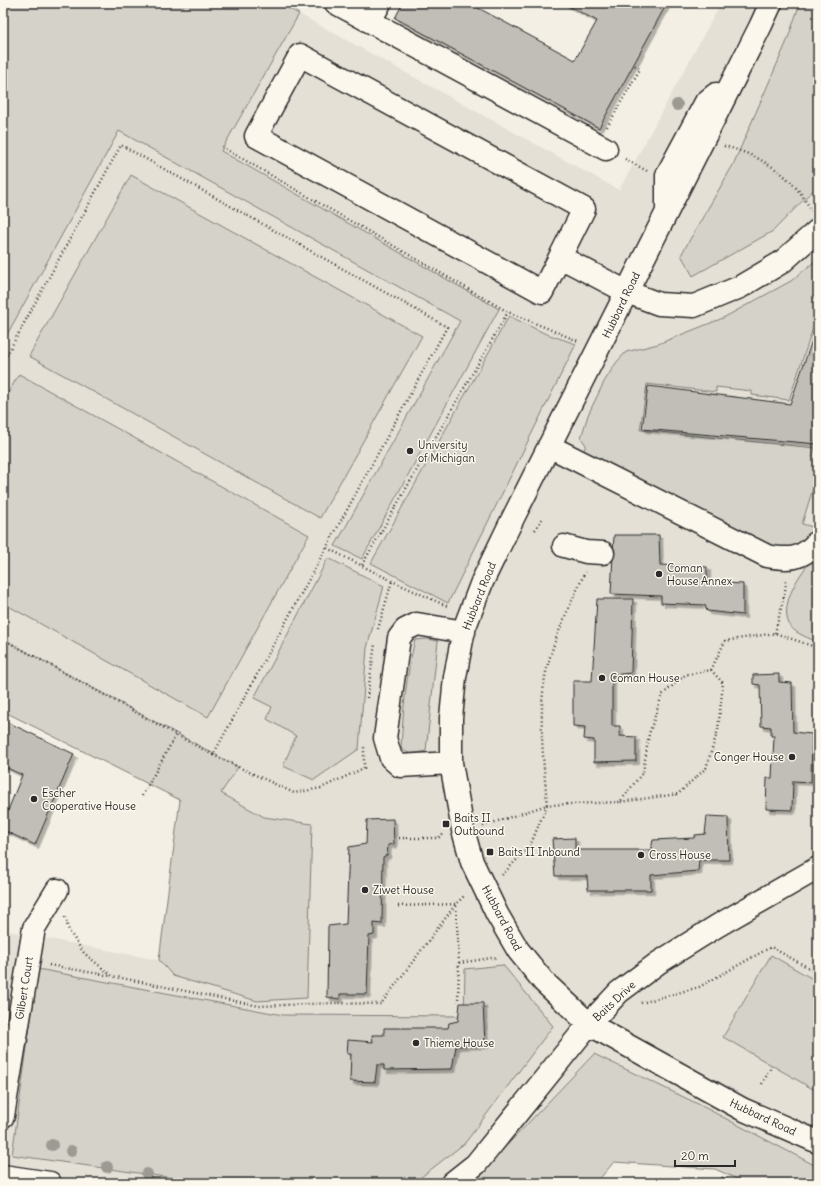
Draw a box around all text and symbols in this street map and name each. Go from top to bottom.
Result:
street label: Hubbard Road [599,269,643,340]
place label: University of Michigan [418,438,475,465]
marker: University of Michigan [405,446,415,456]
street label: Hubbard Road [459,560,499,632]
place label: Coman House Annex [667,561,733,588]
marker: Coman House Annex [654,569,664,579]
place label: Coman House [610,671,680,685]
marker: Coman House [597,673,607,683]
place label: Conger House [714,750,784,764]
marker: Conger House [787,752,797,762]
place label: Escher Cooperative House [42,786,136,813]
marker: Escher Cooperative House [29,794,39,804]
place label: Baits II Outbound [454,811,505,838]
marker: Baits II Outbound [441,819,451,829]
place label: Baits II Inbound [498,845,581,859]
marker: Baits II Inbound [485,847,495,857]
place label: Cross House [649,848,711,862]
marker: Cross House [636,850,646,860]
place label: Ziwet House [373,883,434,897]
street label: Hubbard Road [479,883,525,954]
marker: Ziwet House [360,885,370,895]
street label: Gilbert Court [12,955,36,1021]
street label: Baits Drive [590,978,638,1024]
place label: Thieme House [424,1036,494,1050]
marker: Thieme House [411,1038,421,1048]
street label: Hubbard Road [727,1095,799,1139]
scale bar [675,1142,735,1168]
text: 20 m [681,1148,709,1163]

